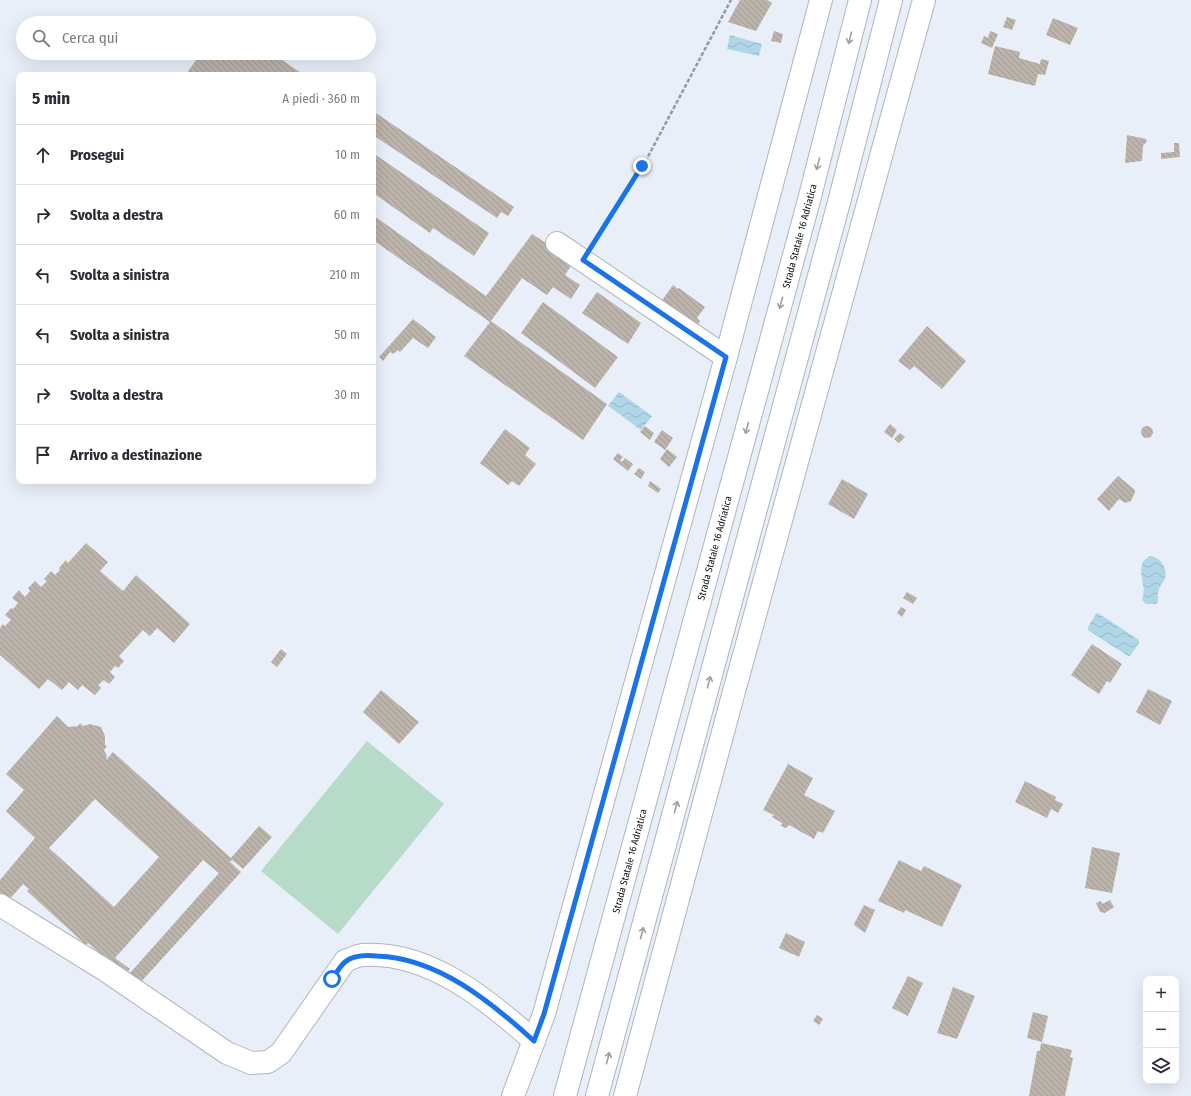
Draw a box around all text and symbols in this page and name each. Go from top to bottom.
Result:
search box [16,16,376,60]
icon: search [30,27,52,49]
text: Cerca qui [62,29,118,47]
one-way arrow [846,31,854,44]
text: 5 min [32,88,70,109]
text: A piedi · 360 m [282,91,360,106]
icon: ahead [32,144,54,166]
text: Prosegui [70,146,124,164]
text: 10 m [335,147,360,162]
route end [633,157,651,175]
one-way arrow [814,157,821,170]
street label: Strada Statale 16 Adriatica [780,183,820,290]
icon: right [32,204,54,226]
text: Svolta a destra [70,206,163,224]
text: 60 m [334,207,360,222]
icon: left [32,264,54,286]
text: Svolta a sinistra [70,266,170,284]
text: 210 m [330,267,360,282]
one-way arrow [777,296,784,309]
icon: left [32,324,54,346]
text: Svolta a sinistra [70,326,170,344]
text: 50 m [334,327,360,342]
icon: right [32,384,54,406]
text: Svolta a destra [70,386,163,404]
text: 30 m [334,387,360,402]
one-way arrow [742,421,750,434]
icon: arrive [32,444,54,466]
text: Arrivo a destinazione [70,446,202,464]
street label: Strada Statale 16 Adriatica [695,495,735,602]
one-way arrow [706,676,714,689]
one-way arrow [672,801,680,814]
street label: Strada Statale 16 Adriatica [610,808,650,915]
one-way arrow [638,927,646,940]
route start [323,970,341,988]
map controls [1143,976,1179,1084]
button: + [1143,976,1179,1012]
button: − [1143,1012,1179,1048]
button: layers [1143,1048,1179,1084]
one-way arrow [604,1052,612,1065]

